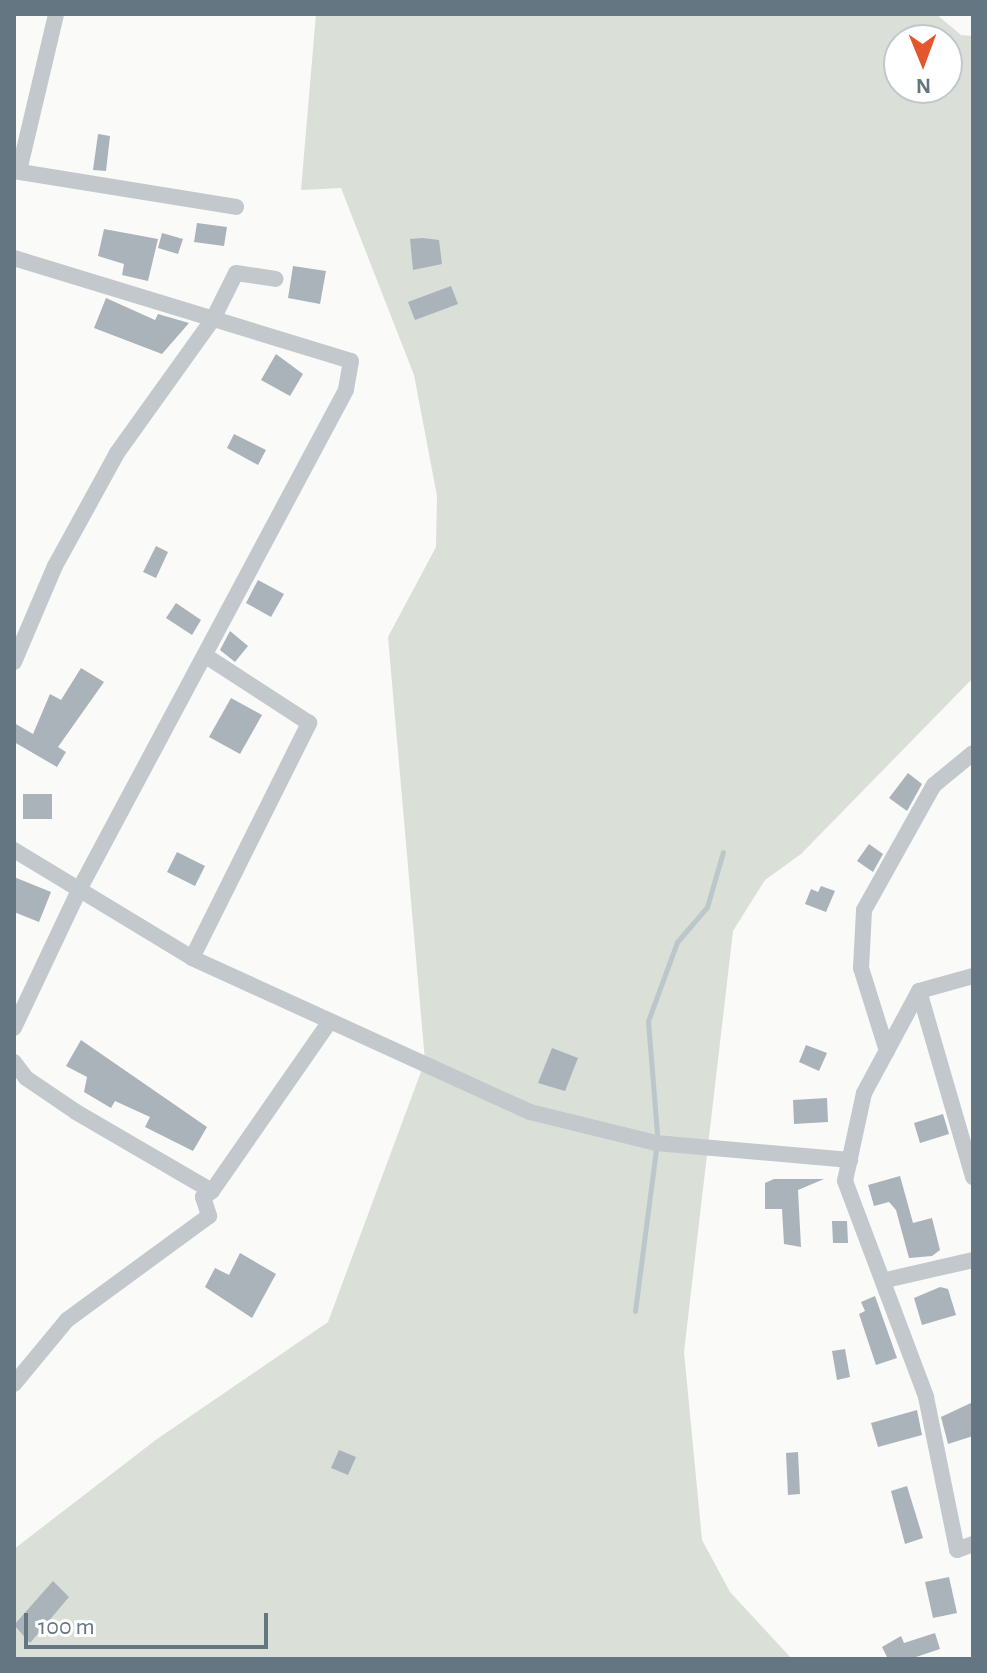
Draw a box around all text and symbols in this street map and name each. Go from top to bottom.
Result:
north arrow [883,24,963,104]
text: N [916,75,931,97]
scale bar [28,1597,272,1647]
text: 100 m [38,1615,95,1639]

